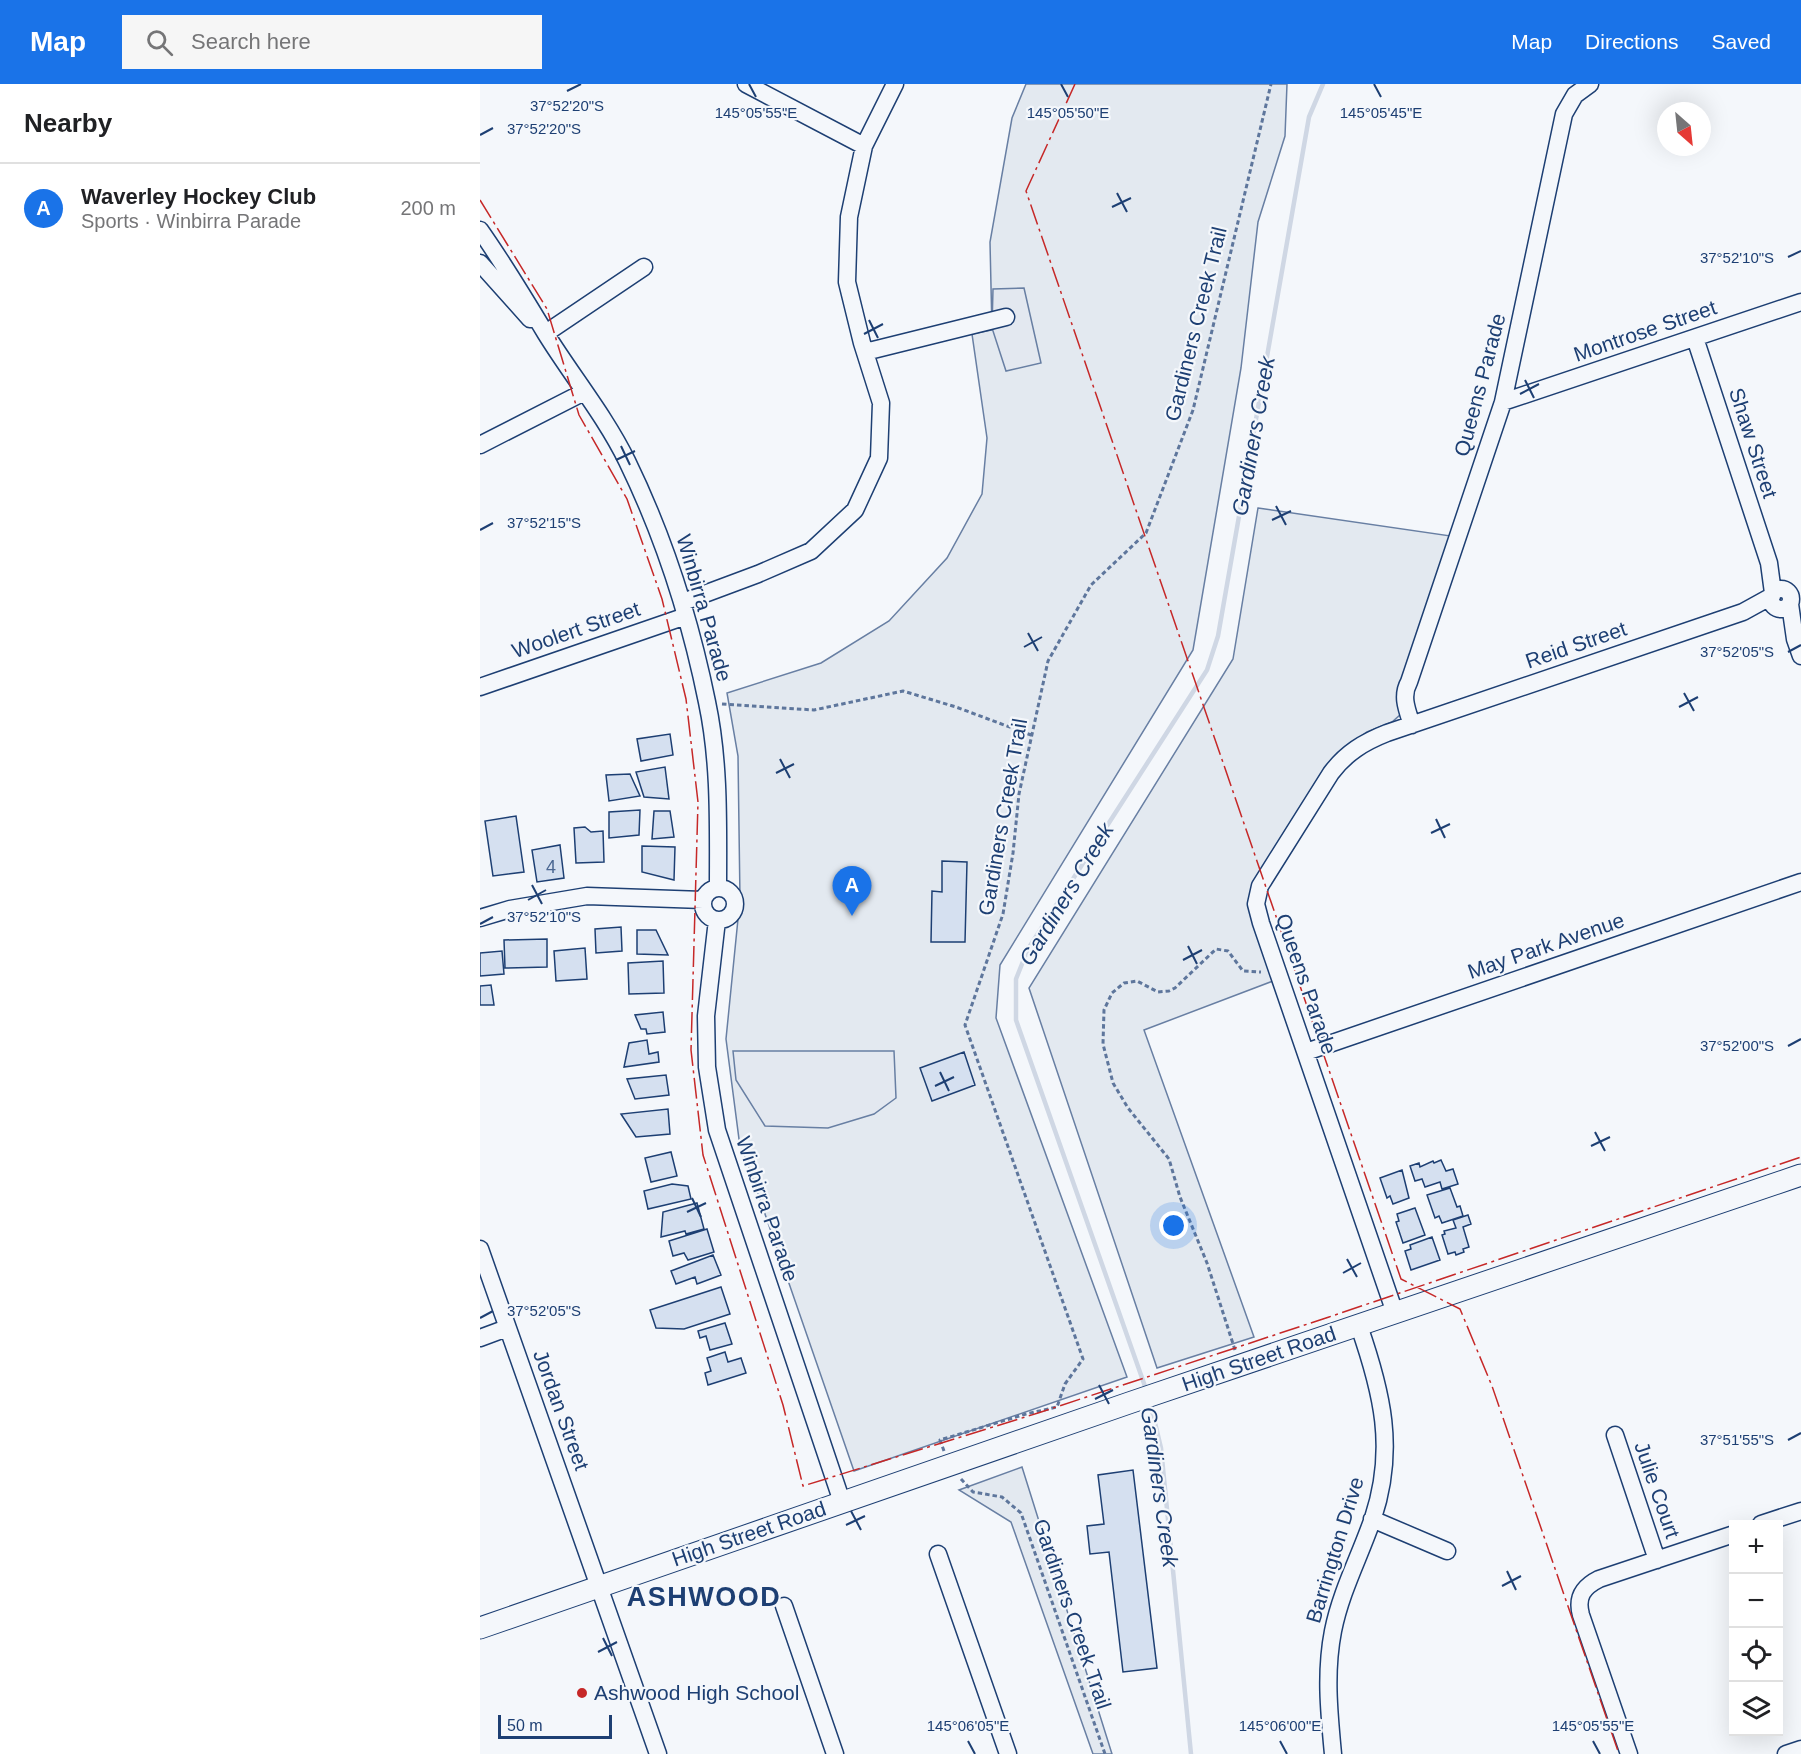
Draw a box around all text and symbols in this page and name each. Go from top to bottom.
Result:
search box [122,15,542,69]
text: Map [30,26,86,57]
icon: search [143,26,176,59]
text: Search here [191,29,311,54]
text: Map [1511,30,1552,53]
text: Directions [1585,30,1678,53]
text: Saved [1711,30,1771,53]
text: 37°52'20"S [530,97,604,114]
north arrow [1657,102,1711,156]
text: 145°05'55"E [715,104,797,121]
text: 145°05'50"E [1027,104,1109,121]
text: 145°05'45"E [1340,104,1422,121]
text: Nearby [24,108,112,138]
text: 37°52'20"S [507,120,581,137]
text: Waverley Hockey Club [81,184,316,209]
text: A [36,197,51,219]
text: 200 m [400,197,456,219]
text: Sports · Winbirra Parade [81,210,301,232]
street label: Gardiners Creek Trail [1160,224,1231,423]
text: 37°52'10"S [1700,249,1774,266]
street label: Montrose Street [1570,295,1719,366]
street label: Queens Parade [1449,311,1510,459]
water label: Gardiners Creek [1227,353,1280,518]
street label: Shaw Street [1725,385,1782,501]
text: 37°52'15"S [507,514,581,531]
street label: Winbirra Parade [673,532,736,684]
street label: Woolert Street [509,597,643,662]
street label: Reid Street [1522,617,1629,673]
text: 37°52'05"S [1700,643,1774,660]
street label: Gardiners Creek Trail [974,717,1031,917]
water label: Gardiners Creek [1014,818,1119,970]
house number: 4 [546,857,556,877]
pin: A [832,866,872,916]
text: 37°52'10"S [507,908,581,925]
street label: May Park Avenue [1464,908,1627,983]
street label: Queens Parade [1272,911,1341,1057]
text: 37°52'00"S [1700,1037,1774,1054]
street label: Winbirra Parade [732,1133,803,1284]
your location [1159,1211,1188,1240]
text: 37°52'05"S [507,1302,581,1319]
street label: High Street Road [1179,1321,1339,1396]
street label: Jordan Street [529,1347,594,1473]
water label: Gardiners Creek [1136,1405,1183,1570]
text: 37°51'55"S [1700,1431,1774,1448]
street label: Julie Court [1630,1439,1685,1541]
street label: Barrington Drive [1301,1474,1368,1626]
street label: High Street Road [669,1496,829,1571]
street label: Gardiners Creek Trail [1029,1516,1116,1712]
map controls [1729,1520,1783,1736]
button: + [1729,1520,1783,1574]
button: − [1729,1574,1783,1628]
district label: ASHWOOD [627,1582,781,1612]
button: locate [1729,1628,1783,1682]
place label: Ashwood High School [594,1681,799,1704]
button: layers [1729,1682,1783,1736]
marker: Ashwood High School [575,1686,589,1700]
scale bar [498,1712,612,1740]
text: 50 m [507,1717,543,1734]
text: 145°06'05"E [927,1717,1009,1734]
text: 145°06'00"E [1239,1717,1321,1734]
text: 145°05'55"E [1552,1717,1634,1734]

